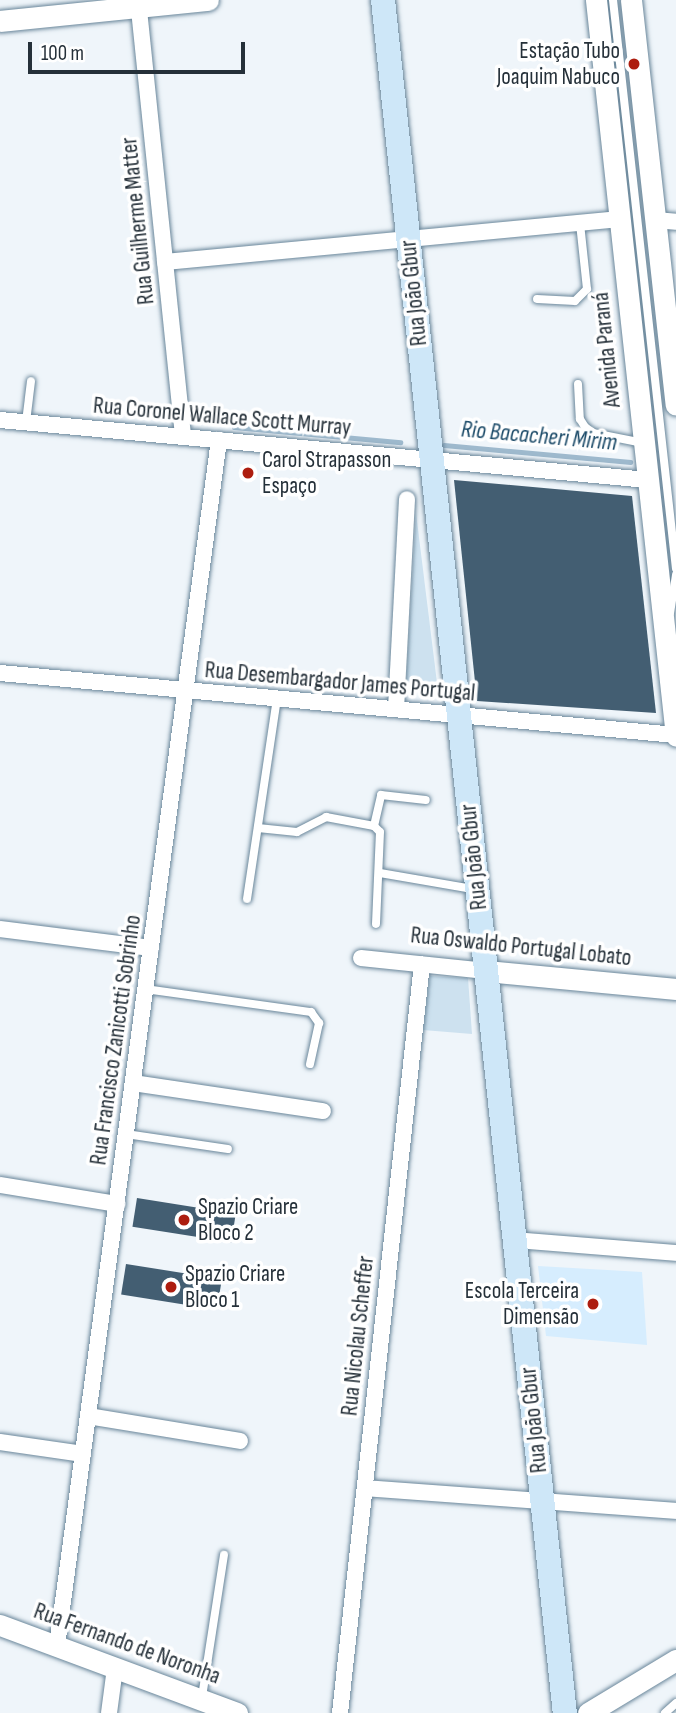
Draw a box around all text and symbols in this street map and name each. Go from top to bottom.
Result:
scale bar [32,28,248,72]
place label: Estação Tubo Joaquim Nabuco [497,37,620,91]
text: 100 m [41,41,84,66]
marker: Estação Tubo Joaquim Nabuco [626,56,642,72]
street label: Rua Guilherme Matter [115,136,161,306]
street label: Rua João Gbur [395,239,433,347]
street label: Avenida Paraná [587,291,627,409]
street label: Rua Coronel Wallace Scott Murray [92,392,352,442]
water label: Rio Bacacheri Mirim [460,415,618,457]
place label: Carol Strapasson Espaço [262,446,391,500]
marker: Carol Strapasson Espaço [240,465,256,481]
street label: Rua Desembargador James Portugal [204,656,476,708]
street label: Rua João Gbur [455,803,493,911]
street label: Rua Francisco Zanicotti Sobrinho [85,913,147,1167]
street label: Rua Oswaldo Portugal Lobato [409,922,633,972]
place label: Spazio Criare Bloco 2 [198,1193,298,1247]
marker: Spazio Criare Bloco 2 [176,1212,192,1228]
street label: Rua Nicolau Scheffer [336,1255,380,1417]
place label: Spazio Criare Bloco 1 [185,1260,285,1314]
place label: Escola Terceira Dimensão [465,1277,579,1331]
marker: Spazio Criare Bloco 1 [163,1279,179,1295]
marker: Escola Terceira Dimensão [585,1296,601,1312]
street label: Rua João Gbur [515,1366,553,1474]
street label: Rua Fernando de Noronha [30,1597,224,1691]

